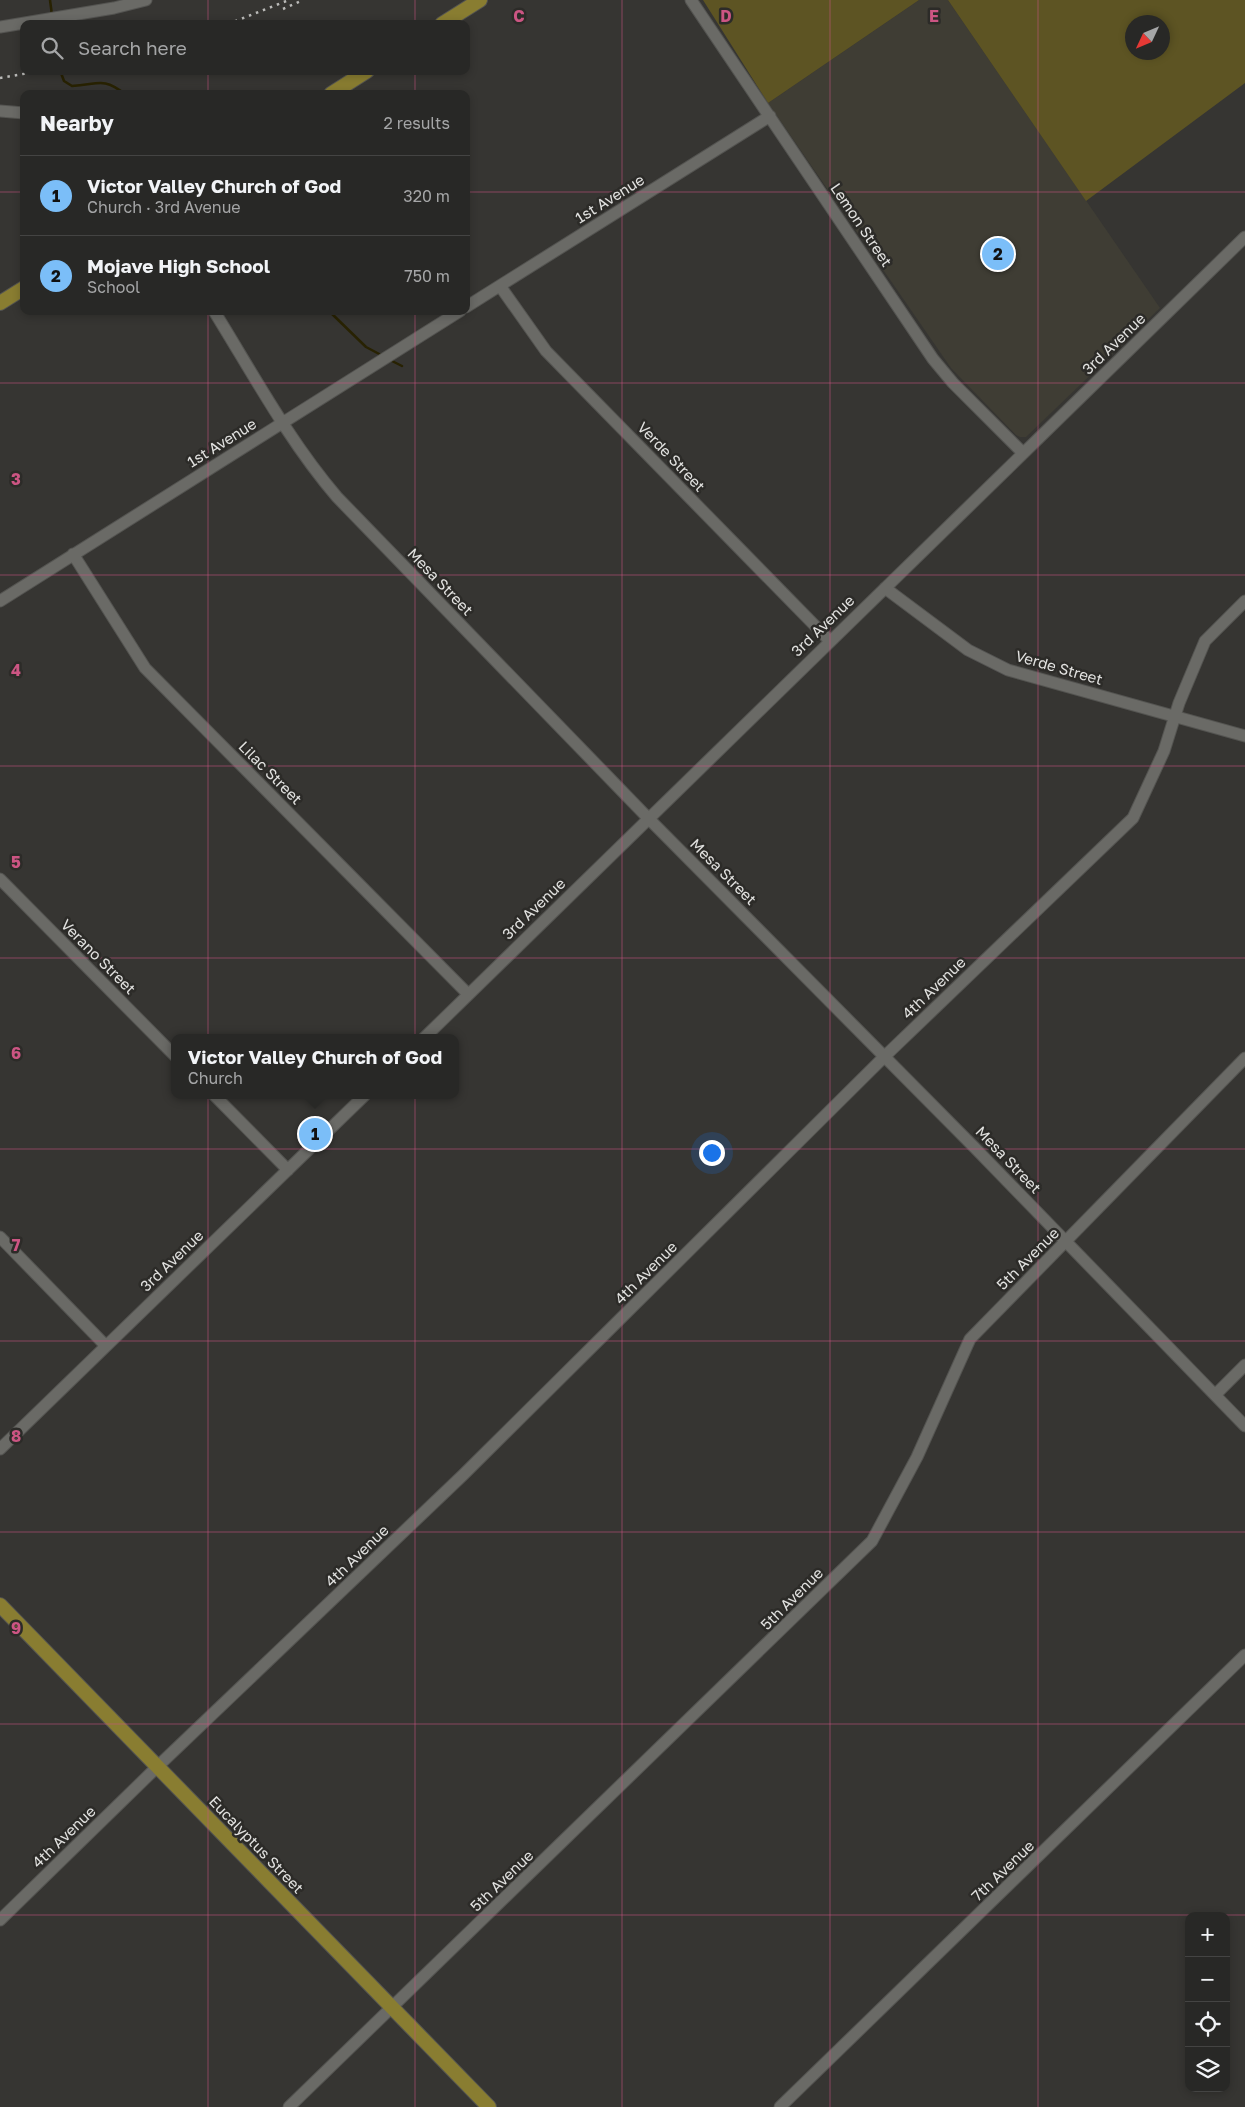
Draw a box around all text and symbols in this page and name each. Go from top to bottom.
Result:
text: C [513,6,525,26]
text: D [720,6,732,26]
text: E [929,6,939,26]
north arrow [1125,15,1170,60]
search box [20,20,470,75]
icon: search [38,34,66,62]
text: Search here [78,36,187,59]
text: Nearby [40,110,114,136]
text: 2 results [384,113,450,133]
street label: 1st Avenue [572,170,648,226]
text: Victor Valley Church of God [87,174,341,197]
street label: Lemon Street [827,179,896,270]
text: 1 [52,186,60,206]
text: 320 m [403,186,450,206]
text: Church · 3rd Avenue [87,197,241,217]
pin: 2 [982,235,1014,273]
text: Mojave High School [87,254,270,277]
text: 2 [51,266,61,286]
text: 750 m [404,266,450,286]
text: School [87,277,140,297]
street label: 3rd Avenue [1078,309,1149,378]
street label: 1st Avenue [184,414,260,470]
street label: Verde Street [634,418,709,495]
text: 3 [11,469,21,489]
street label: Mesa Street [404,544,477,619]
street label: 3rd Avenue [787,591,858,660]
street label: Verde Street [1014,646,1105,688]
text: 4 [11,660,21,680]
street label: Lilac Street [235,737,306,808]
street label: Mesa Street [687,834,761,908]
text: 5 [11,852,21,872]
street label: 3rd Avenue [498,874,569,943]
street label: Verano Street [58,915,140,997]
street label: 4th Avenue [898,952,969,1022]
popup [171,1034,459,1099]
text: 6 [11,1043,21,1063]
text: Victor Valley Church of God [188,1045,442,1068]
text: Church [188,1068,243,1088]
pin: 1 [299,1115,331,1153]
street label: Mesa Street [972,1122,1045,1197]
your location [699,1140,725,1166]
street label: 5th Avenue [992,1223,1062,1293]
street label: 3rd Avenue [136,1226,207,1295]
text: 7 [12,1235,21,1255]
street label: 4th Avenue [610,1237,681,1307]
text: 8 [11,1426,21,1446]
street label: 4th Avenue [321,1520,392,1590]
street label: 5th Avenue [756,1563,826,1633]
text: 9 [11,1618,21,1638]
street label: Eucalyptus Street [206,1792,308,1897]
street label: 4th Avenue [28,1801,99,1871]
street label: 7th Avenue [967,1836,1037,1905]
street label: 5th Avenue [466,1846,537,1915]
map controls [1185,1912,1230,2092]
button: + [1185,1912,1230,1957]
button: − [1185,1957,1230,2002]
button: locate [1185,2002,1230,2047]
button: layers [1185,2047,1230,2092]

